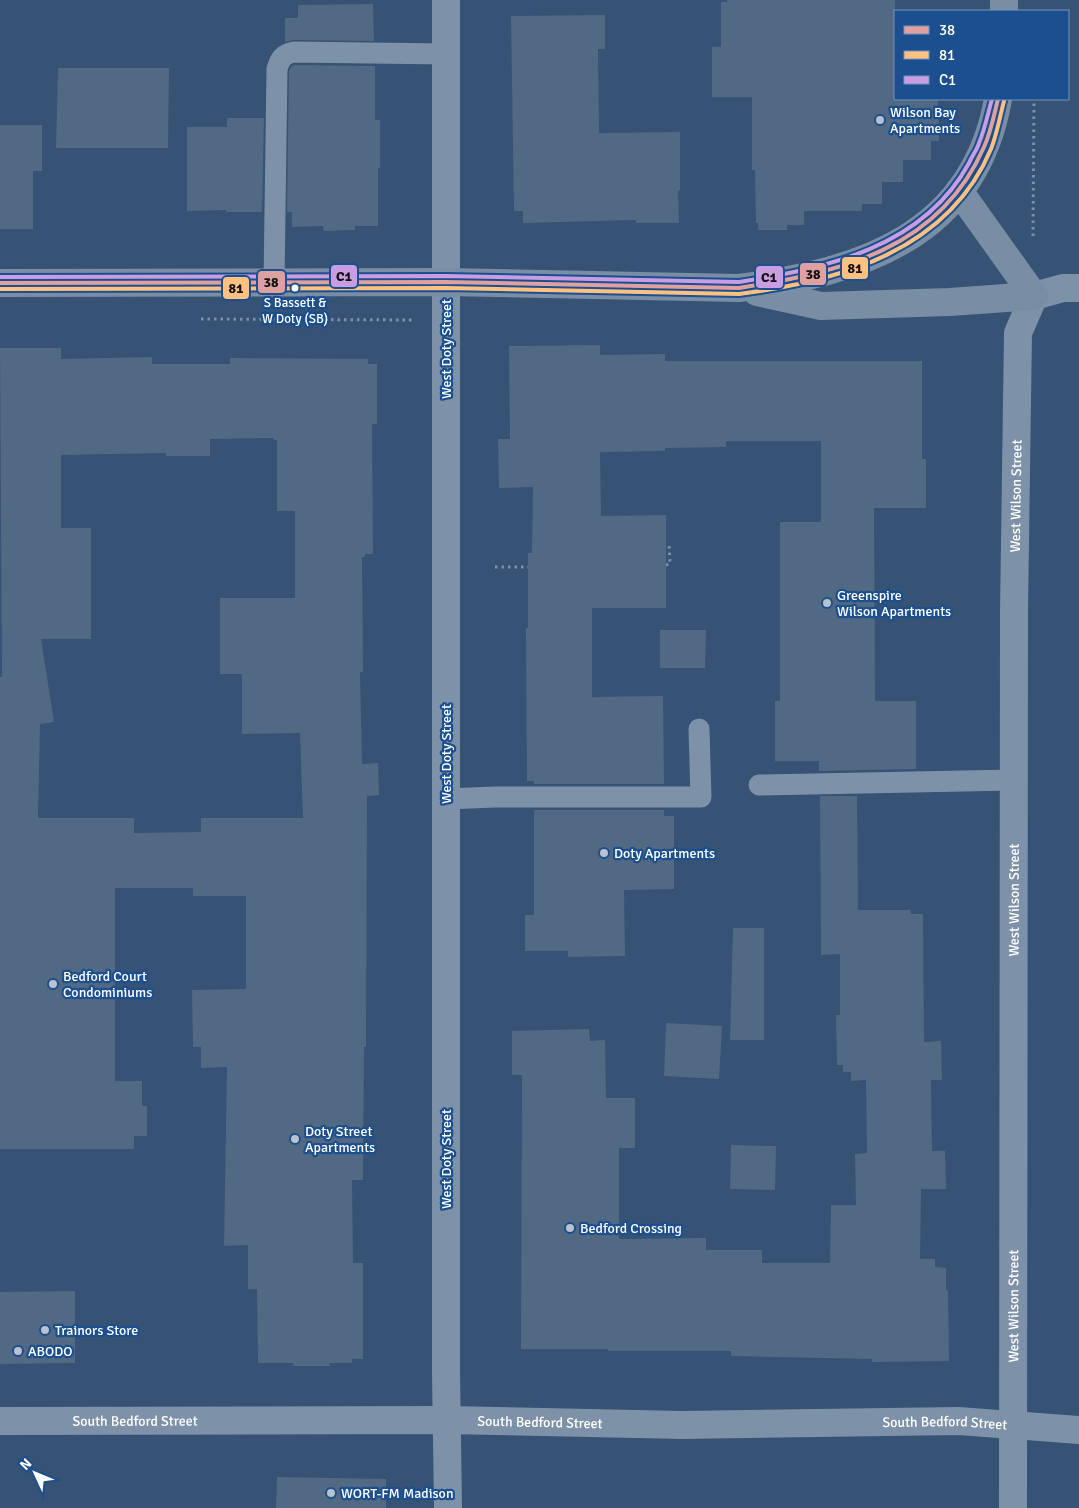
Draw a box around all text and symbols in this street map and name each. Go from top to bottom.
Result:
legend [894,10,1069,100]
text: 38 [939,21,955,39]
text: 81 [939,46,955,64]
text: C1 [939,71,956,89]
place label: Wilson Bay Apartments [890,104,960,137]
marker: Wilson Bay Apartments [874,114,886,126]
line badge: 81 [841,256,869,280]
text: 81 [847,260,863,277]
line badge: 38 [799,262,827,286]
line badge: C1 [330,264,358,288]
line badge: C1 [755,265,784,289]
text: 38 [805,266,821,283]
text: C1 [336,268,352,285]
text: C1 [761,269,777,286]
line badge: 38 [257,270,286,294]
text: 38 [263,274,279,291]
line badge: 81 [222,276,250,300]
text: 81 [228,280,244,297]
marker: S Bassett & W Doty (SB) [290,283,300,293]
place label: S Bassett & W Doty (SB) [262,295,328,327]
street label: West Doty Street [438,299,455,399]
street label: West Wilson Street [1006,439,1025,553]
place label: Greenspire Wilson Apartments [837,587,951,620]
marker: Greenspire Wilson Apartments [821,597,833,609]
street label: West Doty Street [438,704,455,804]
street label: West Wilson Street [1005,843,1022,956]
place label: Doty Apartments [614,845,715,862]
marker: Doty Apartments [598,847,610,859]
place label: Bedford Court Condominiums [63,968,152,1001]
marker: Bedford Court Condominiums [47,978,59,990]
street label: West Doty Street [438,1109,455,1209]
place label: Doty Street Apartments [305,1123,375,1156]
marker: Doty Street Apartments [289,1133,301,1145]
place label: Bedford Crossing [580,1220,682,1237]
marker: Bedford Crossing [564,1222,576,1234]
street label: West Wilson Street [1005,1249,1022,1362]
place label: Trainors Store [55,1322,138,1339]
marker: Trainors Store [39,1324,51,1336]
place label: ABODO [28,1343,72,1360]
marker: ABODO [12,1345,24,1357]
street label: South Bedford Street [72,1412,198,1429]
street label: South Bedford Street [477,1412,603,1432]
street label: South Bedford Street [882,1412,1008,1433]
north arrow [10,1448,60,1498]
text: N [17,1455,36,1474]
place label: WORT-FM Madison [341,1485,454,1502]
marker: WORT-FM Madison [325,1487,337,1499]

